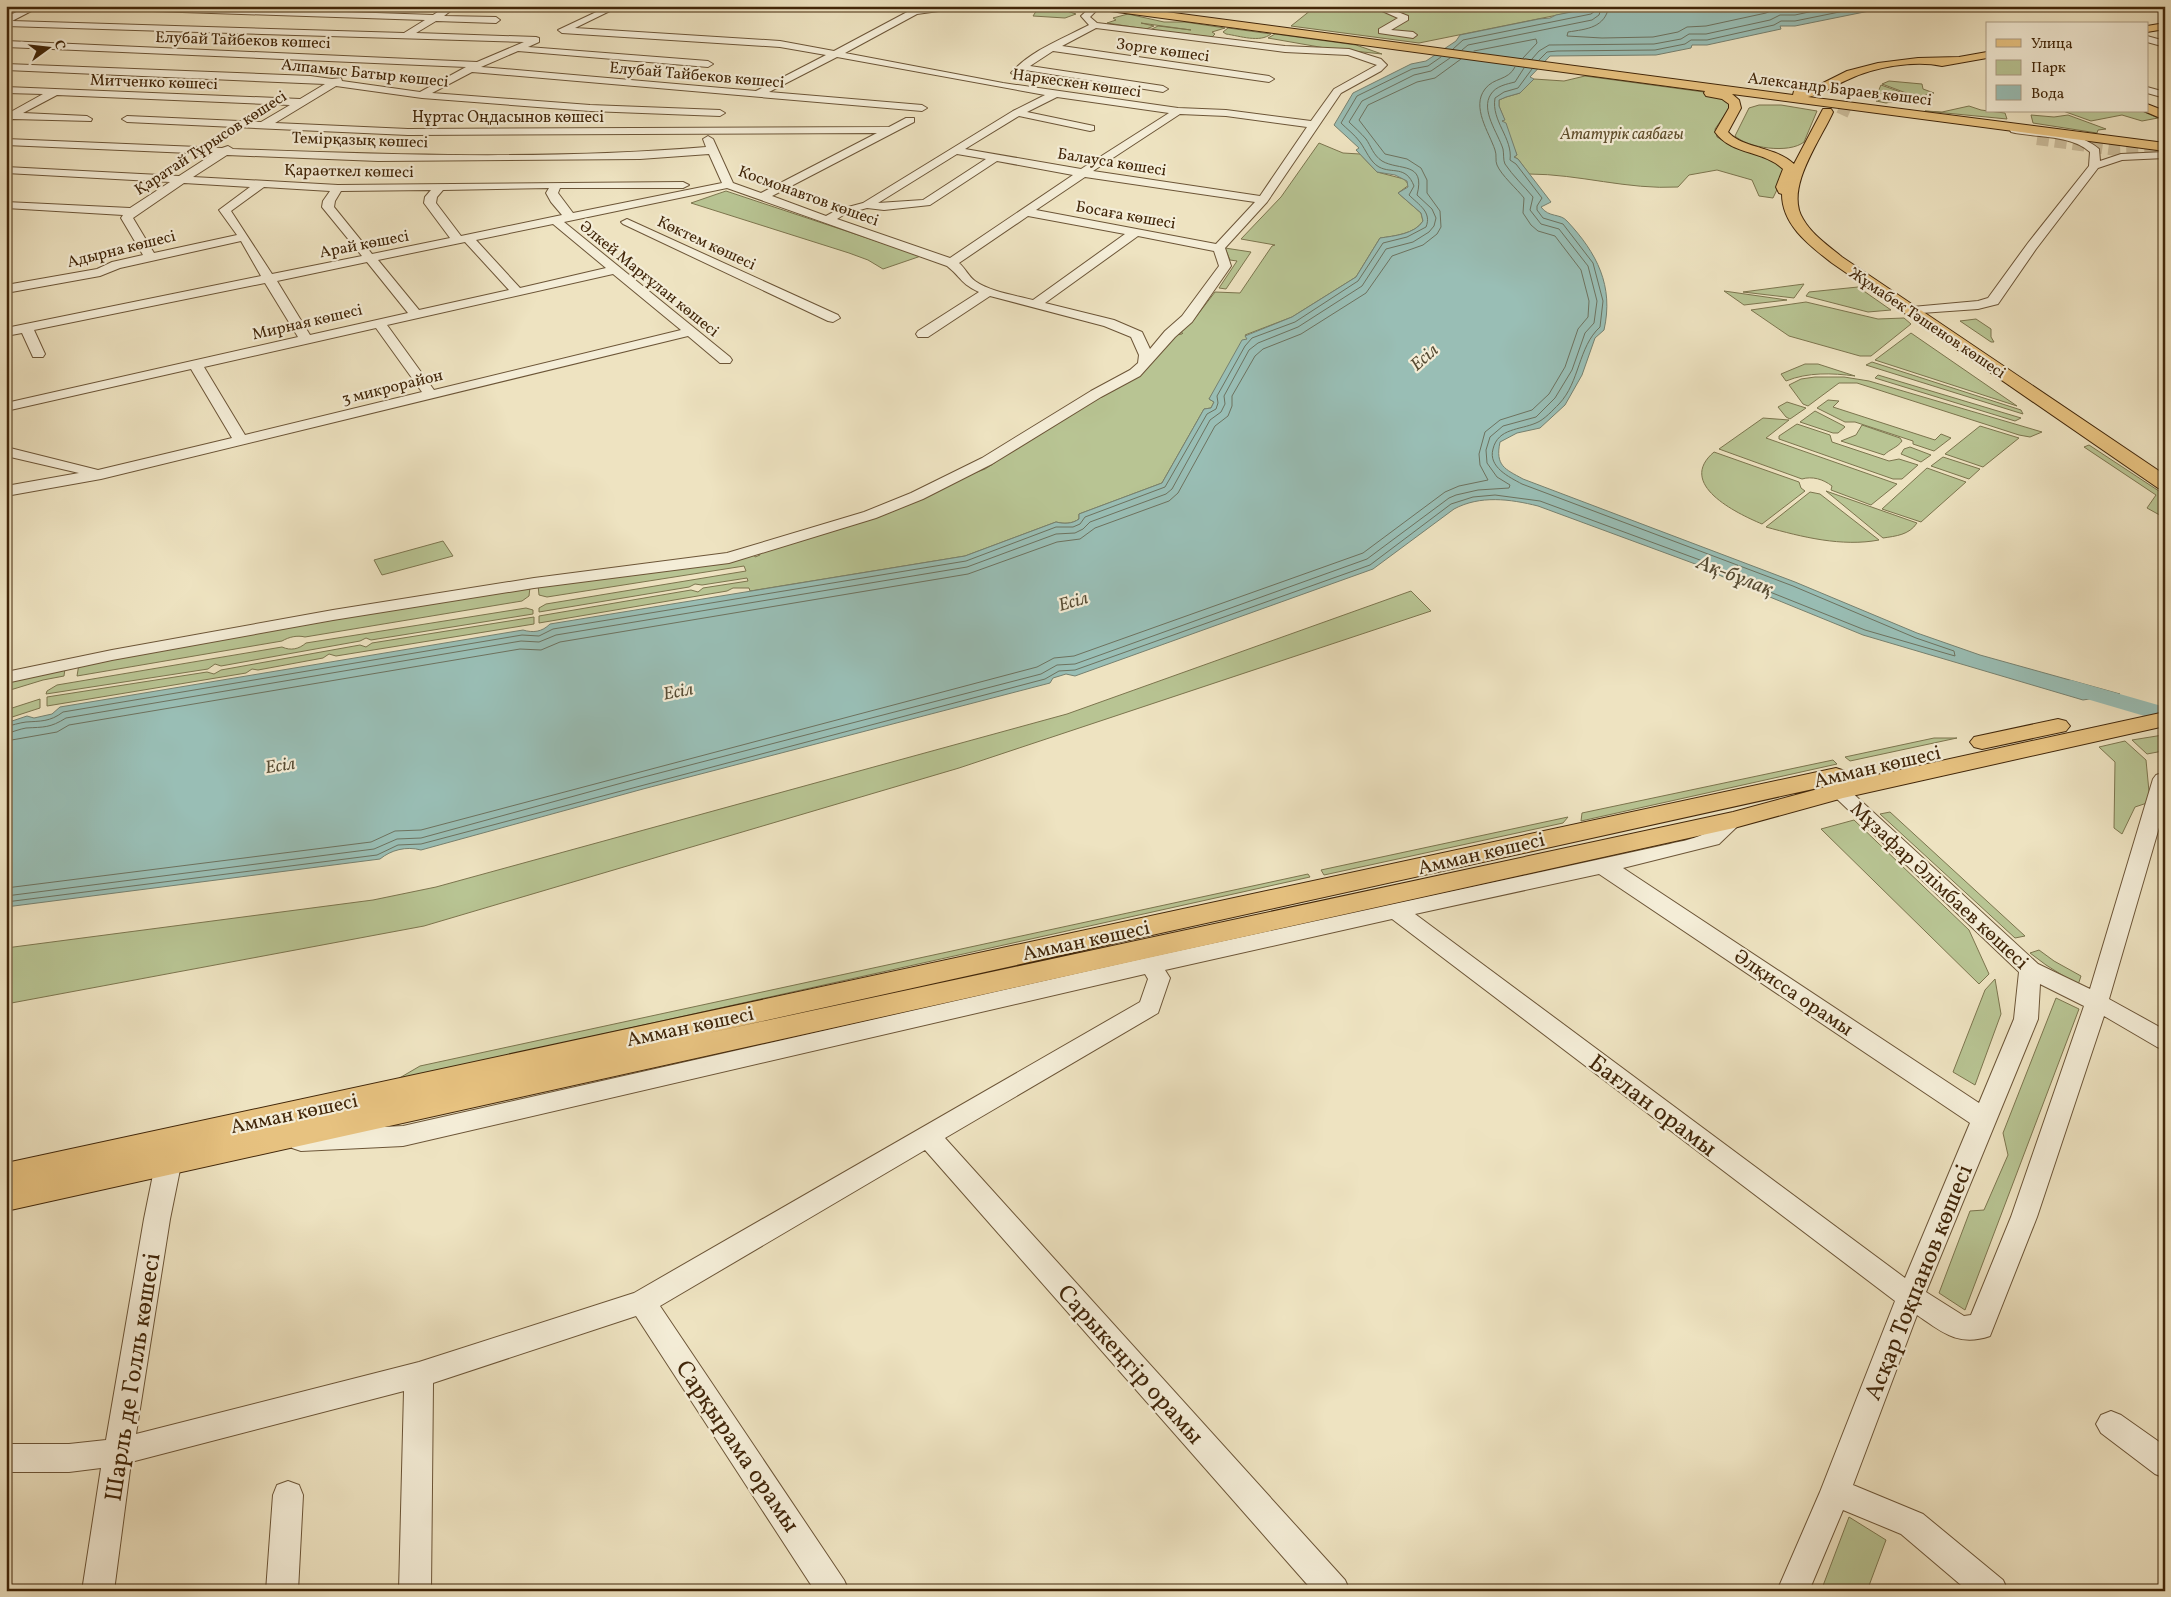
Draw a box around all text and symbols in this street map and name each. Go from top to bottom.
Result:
north arrow [22,22,72,72]
legend [1986,22,2148,112]
street label: Елубай Тайбеков көшесі [155,27,331,55]
street label: Зорге көшесі [1115,34,1211,68]
text: Улица [2031,34,2073,55]
text: С [49,38,69,52]
street label: Алпамыс Батыр көшесі [280,54,450,94]
street label: Елубай Тайбеков көшесі [608,57,785,95]
text: Парк [2031,58,2066,79]
street label: Наркескен көшесі [1011,64,1143,104]
street label: Александр Бараев көшесі [1747,68,1933,112]
street label: Митченко көшесі [89,70,219,96]
text: Вода [2031,84,2064,105]
street label: Қаратай Тұрысов көшесі [130,86,292,201]
street label: Нұртас Оңдасынов көшесі [412,107,604,129]
park label: Ататүрік саябағы [1559,124,1684,146]
street label: Темірқазық көшесі [291,128,429,154]
street label: Балауса көшесі [1056,143,1168,182]
street label: Қараөткел көшесі [284,160,414,184]
street label: Космонавтов көшесі [735,161,882,233]
street label: Босаға көшесі [1074,196,1178,236]
street label: Көктем көшесі [653,211,759,276]
street label: Әлкей Марғұлан көшесі [574,216,723,343]
street label: Арай көшесі [318,225,411,264]
street label: Адырна көшесі [65,226,178,274]
street label: Жұмабек Тәшенов көшесі [1844,263,2010,385]
street label: Мирная көшесі [250,300,365,346]
water label: Есіл [1405,339,1445,377]
street label: 3 микрорайон [340,365,446,411]
water label: Ақ-бұлақ [1691,548,1778,605]
water label: Есіл [1055,586,1092,619]
water label: Есіл [661,677,696,708]
street label: Амман көшесі [1811,740,1944,796]
water label: Есіл [263,752,297,781]
street label: Мұзафар Әлімбаев көшесі [1843,796,2034,977]
street label: Амман көшесі [1415,827,1548,883]
street label: Амман көшесі [1020,915,1153,969]
street label: Әлқисса орамы [1728,943,1858,1044]
street label: Амман көшесі [624,1001,757,1055]
street label: Бағлан орамы [1581,1047,1723,1166]
street label: Амман көшесі [228,1088,361,1142]
street label: Асқар Тоқпанов көшесі [1857,1160,1983,1406]
street label: Шарль де Голль көшесі [98,1251,170,1504]
street label: Сарыкеңгір орамы [1048,1278,1211,1453]
street label: Сарқырама орамы [666,1354,807,1540]

